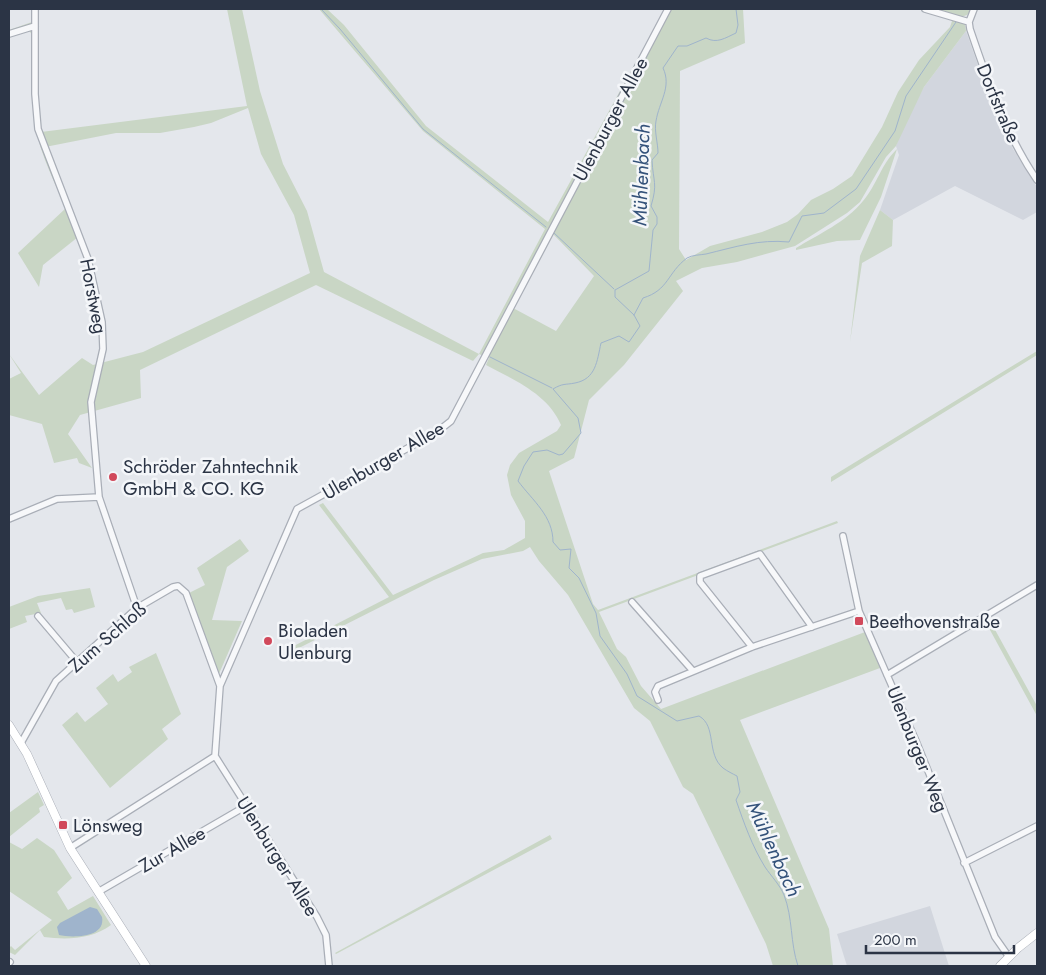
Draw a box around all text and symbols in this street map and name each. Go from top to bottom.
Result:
street label: Ulenburger Allee [566,52,655,186]
street label: Dorfstraße [970,59,1027,147]
water label: Mühlenbach [625,123,658,227]
street label: Horstweg [73,256,114,336]
street label: Ulenburger Allee [317,414,449,506]
place label: Schröder Zahntechnik GmbH & CO. KG [123,453,299,502]
marker: Schröder Zahntechnik GmbH & CO. KG [107,471,119,483]
street label: Zum Schloß [63,596,152,679]
place label: Beethovenstraße [869,608,1000,635]
marker: Beethovenstraße [853,615,865,627]
place label: Bioladen Ulenburg [278,617,352,666]
marker: Bioladen Ulenburg [262,635,274,647]
street label: Ulenburger Weg [880,682,955,816]
street label: Ulenburger Allee [230,791,325,922]
water label: Mühlenbach [739,797,808,902]
place label: Lönsweg [73,812,143,839]
marker: Lönsweg [57,819,69,831]
street label: Zur Allee [134,819,211,879]
scale bar [866,922,1014,954]
text: 200 m [874,929,917,951]

